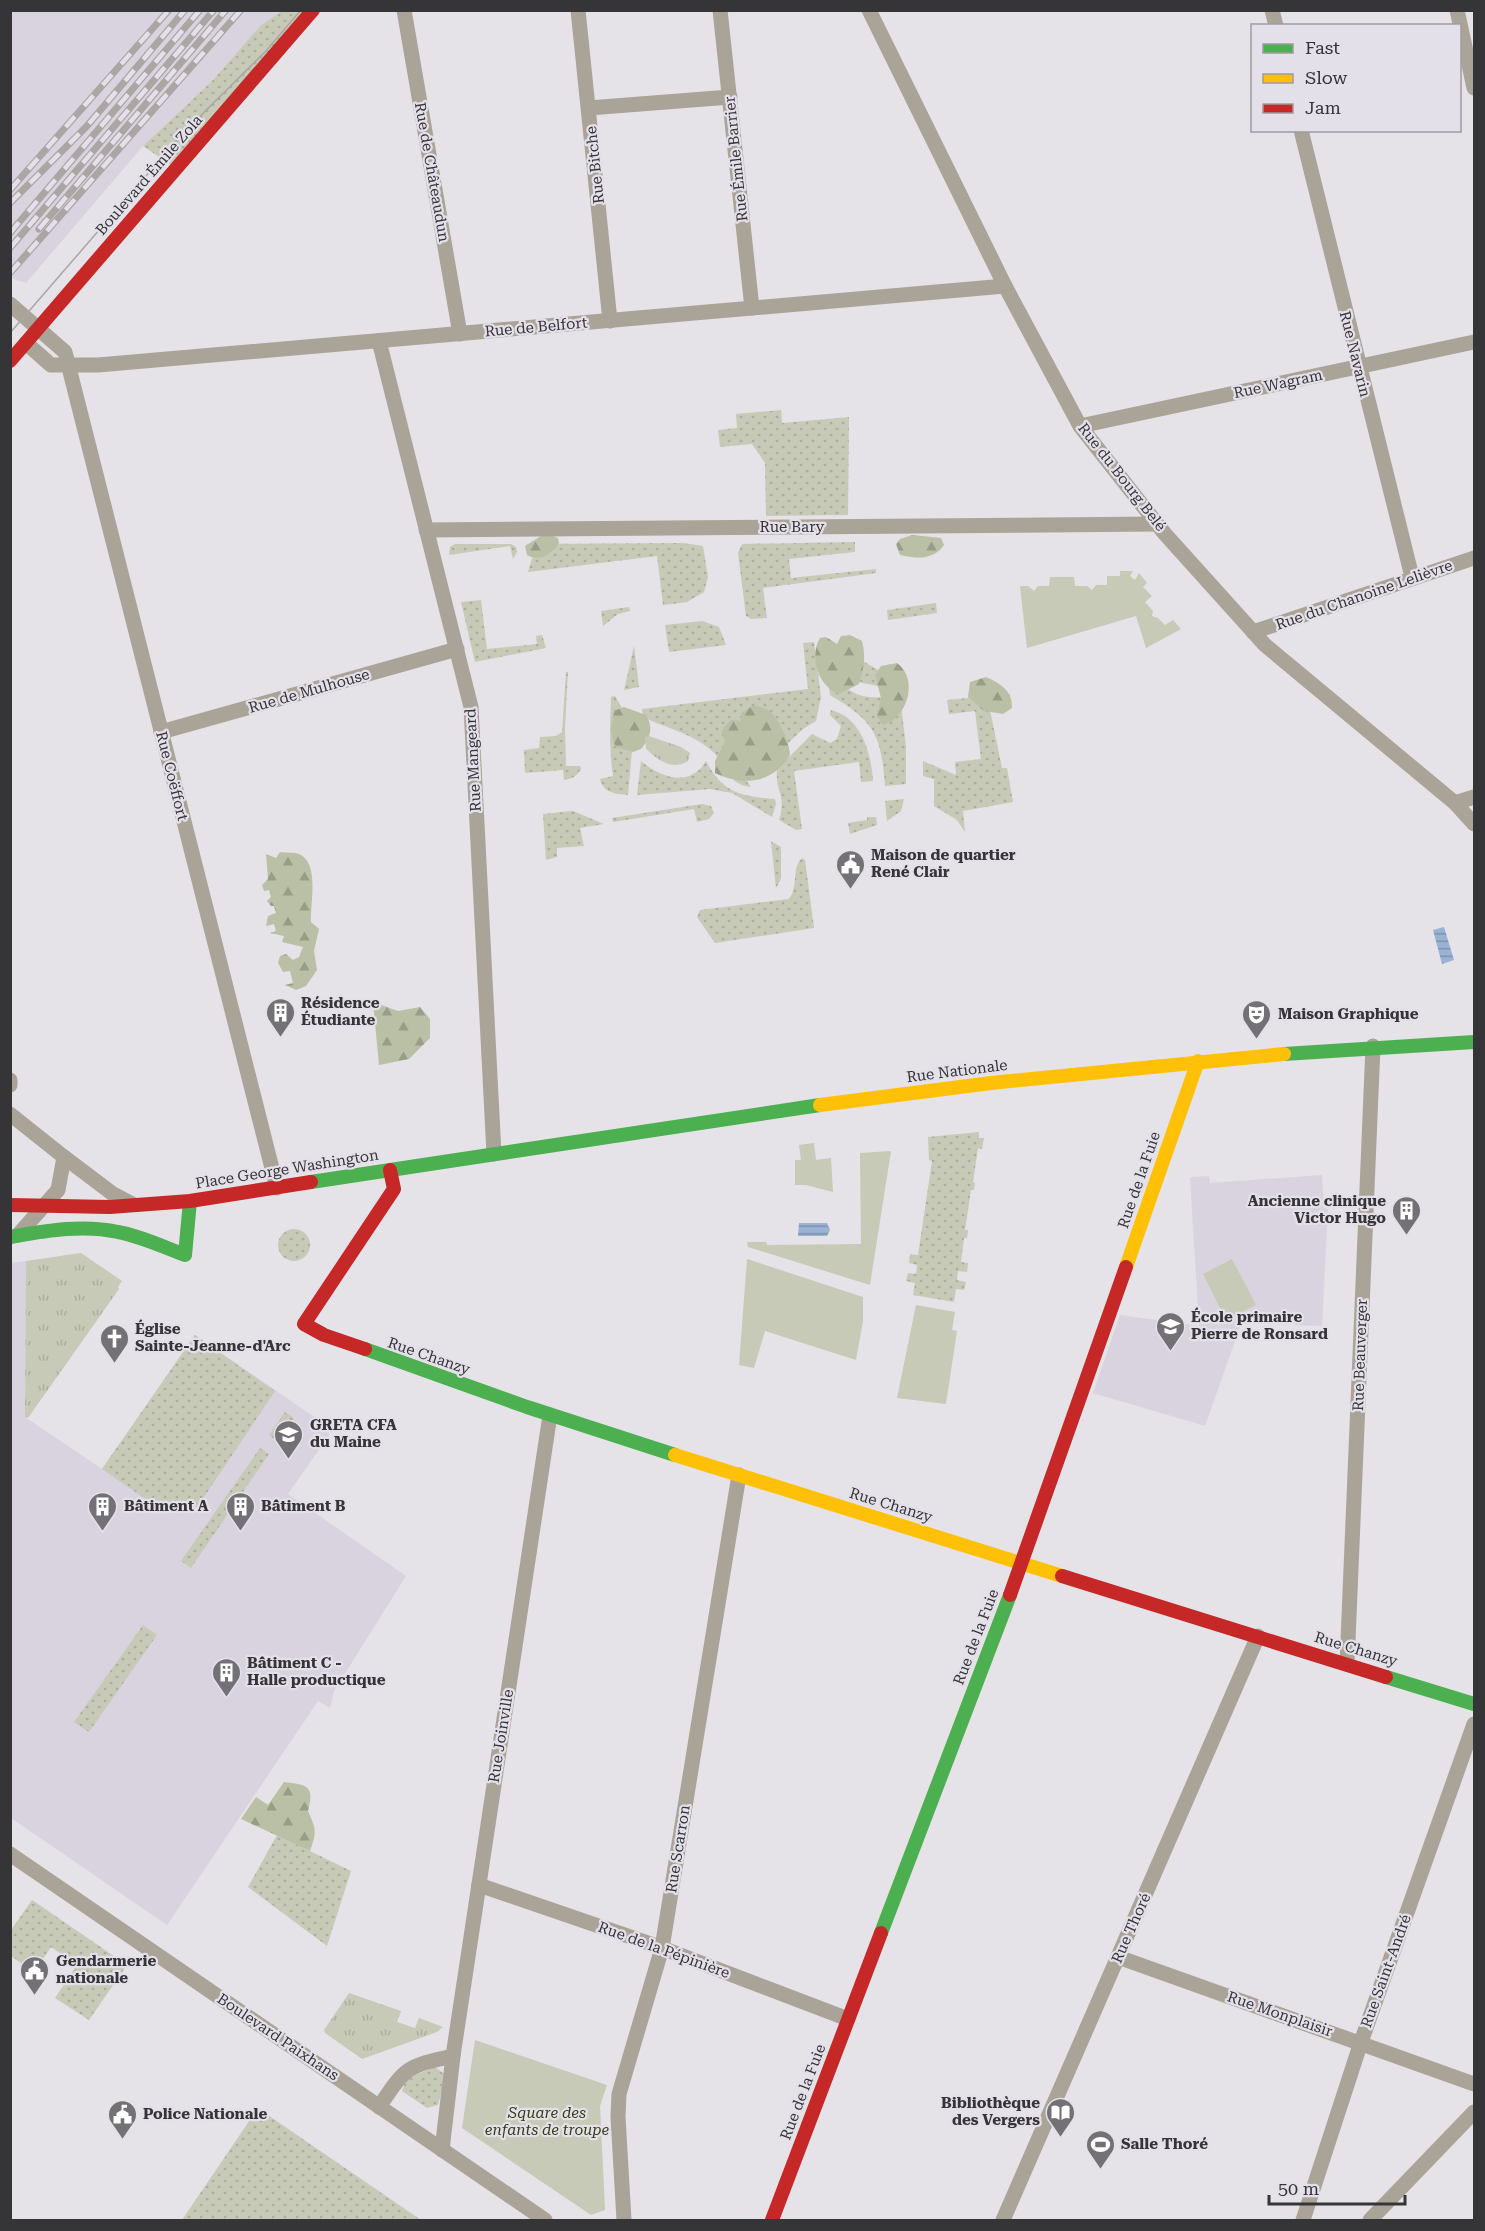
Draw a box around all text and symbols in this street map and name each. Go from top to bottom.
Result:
legend [1251,24,1461,132]
text: Fast [1305,37,1340,58]
text: Slow [1305,67,1347,88]
street label: Rue Émile Barrier [720,95,752,223]
text: Jam [1305,97,1341,118]
street label: Rue de Châteaudun [411,101,453,243]
street label: Boulevard Émile Zola [92,111,206,239]
street label: Rue Bitche [582,125,608,205]
street label: Rue Navarin [1336,309,1374,399]
street label: Rue de Belfort [484,314,588,340]
street label: Rue Wagram [1232,366,1324,402]
street label: Rue du Bourg Belé [1074,419,1170,535]
street label: Rue Bary [760,518,825,536]
street label: Rue du Chanoine Lelièvre [1273,556,1455,634]
street label: Rue de Mulhouse [246,665,372,717]
street label: Rue Mangeard [461,707,485,812]
street label: Rue Coëffort [152,729,192,823]
place label: Maison de quartier René Clair [871,846,1016,881]
public building icon: Maison de quartier René Clair [834,848,866,890]
place label: Résidence Étudiante [301,994,380,1029]
building icon: Résidence Étudiante [264,996,296,1038]
theatre icon: Maison Graphique [1241,998,1273,1040]
place label: Maison Graphique [1278,1005,1419,1023]
street label: Rue Nationale [906,1056,1008,1086]
street label: Rue de la Fuie [1114,1129,1164,1231]
street label: Place George Washington [194,1146,380,1192]
place label: Ancienne clinique Victor Hugo [1248,1192,1386,1227]
building icon: Ancienne clinique Victor Hugo [1391,1194,1423,1236]
street label: Rue Beauverger [1349,1299,1371,1411]
place label: École primaire Pierre de Ronsard [1191,1307,1328,1343]
school or university icon: École primaire Pierre de Ronsard [1154,1310,1186,1352]
place label: Église Sainte-Jeanne-d'Arc [135,1319,291,1355]
church icon: Église Sainte-Jeanne-d'Arc [98,1322,130,1364]
street label: Rue Chanzy [385,1334,473,1379]
place label: GRETA CFA du Maine [310,1416,397,1451]
school or university icon: GRETA CFA du Maine [273,1418,305,1460]
street label: Rue Chanzy [847,1484,935,1526]
building icon: Bâtiment A [87,1490,119,1532]
building icon: Bâtiment B [224,1490,256,1532]
place label: Bâtiment A [124,1497,209,1515]
place label: Bâtiment B [261,1497,346,1515]
street label: Rue de la Fuie [949,1587,1003,1687]
street label: Rue Chanzy [1312,1628,1400,1670]
place label: Bâtiment C - Halle productique [247,1654,386,1689]
building icon: Bâtiment C - Halle productique [210,1656,242,1698]
street label: Rue Joinville [485,1688,517,1784]
street label: Rue Scarron [662,1803,694,1894]
street label: Rue Thoré [1108,1890,1154,1966]
street label: Rue Saint-André [1357,1912,1415,2030]
street label: Rue de la Pépinière [596,1918,732,1982]
place label: Gendarmerie nationale [56,1952,156,1987]
public building icon: Gendarmerie nationale [19,1954,51,1996]
street label: Rue Monplaisir [1225,1988,1335,2040]
street label: Boulevard Paixhans [214,1990,342,2084]
street label: Rue de la Fuie [776,2042,830,2142]
place label: Bibliothèque des Vergers [941,2094,1040,2129]
library icon: Bibliothèque des Vergers [1045,2096,1077,2138]
public building icon: Police Nationale [106,2098,138,2140]
park label: Square des enfants de troupe [485,2104,610,2139]
place label: Police Nationale [143,2105,267,2123]
sports icon: Salle Thoré [1084,2128,1116,2170]
place label: Salle Thoré [1121,2135,1208,2153]
scale bar [1269,2168,1406,2206]
text: 50 m [1278,2178,1319,2199]

